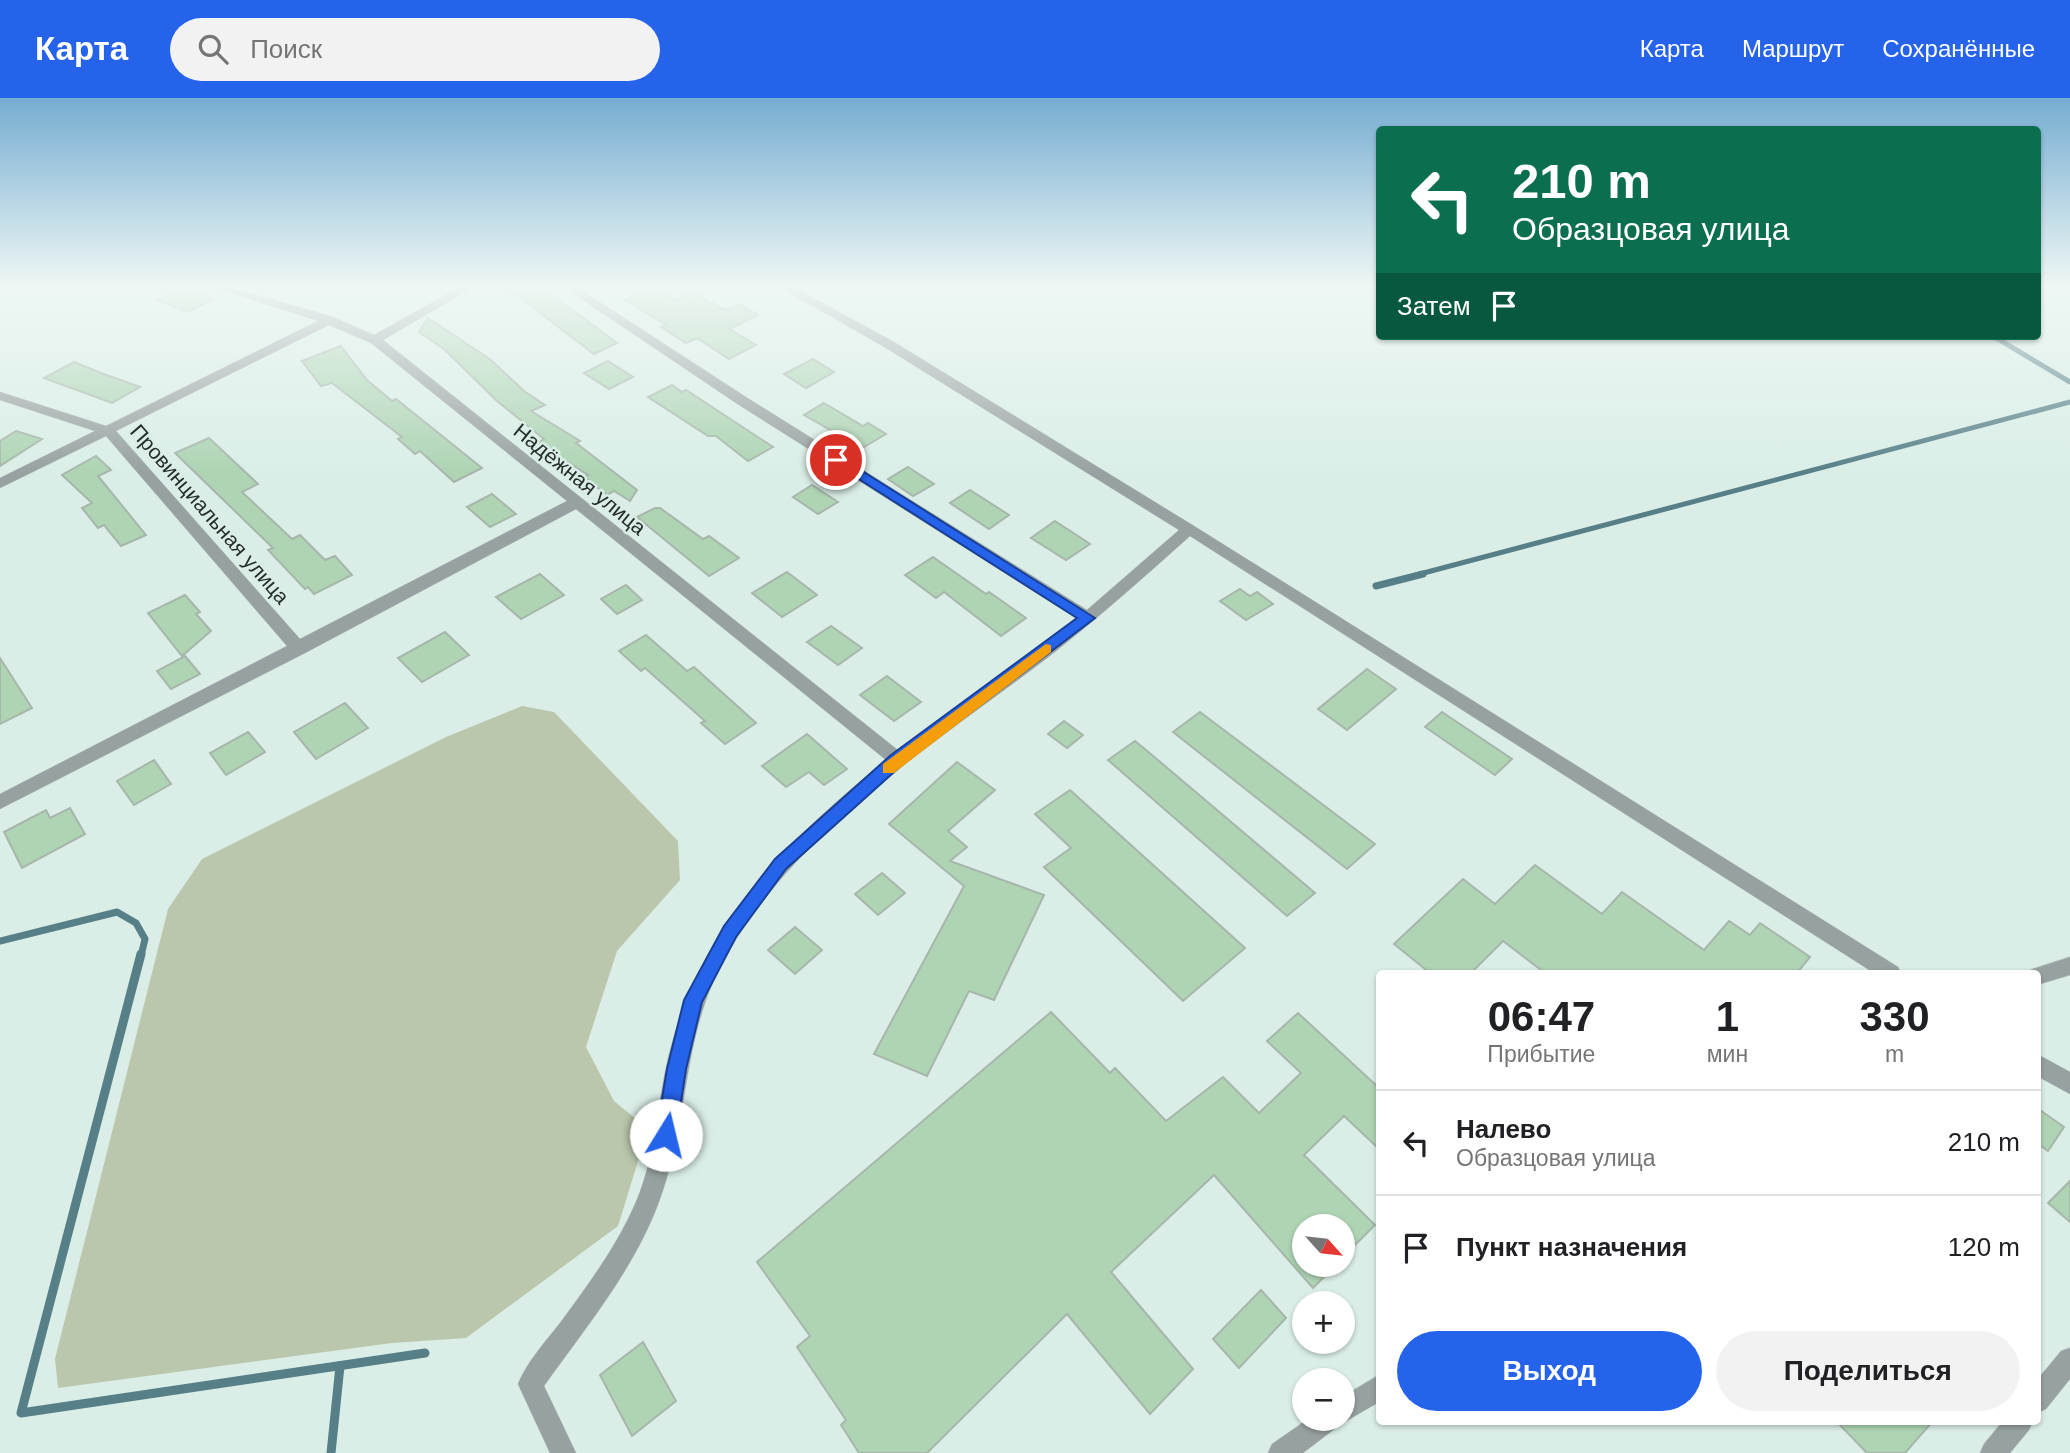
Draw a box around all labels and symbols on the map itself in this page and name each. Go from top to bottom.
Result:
street label: Надёжная улица [509,419,651,539]
street label: Провинциальная улица [126,420,294,608]
pin [806,430,866,490]
position arrow [629,1098,703,1172]
north arrow [1292,1214,1354,1278]

